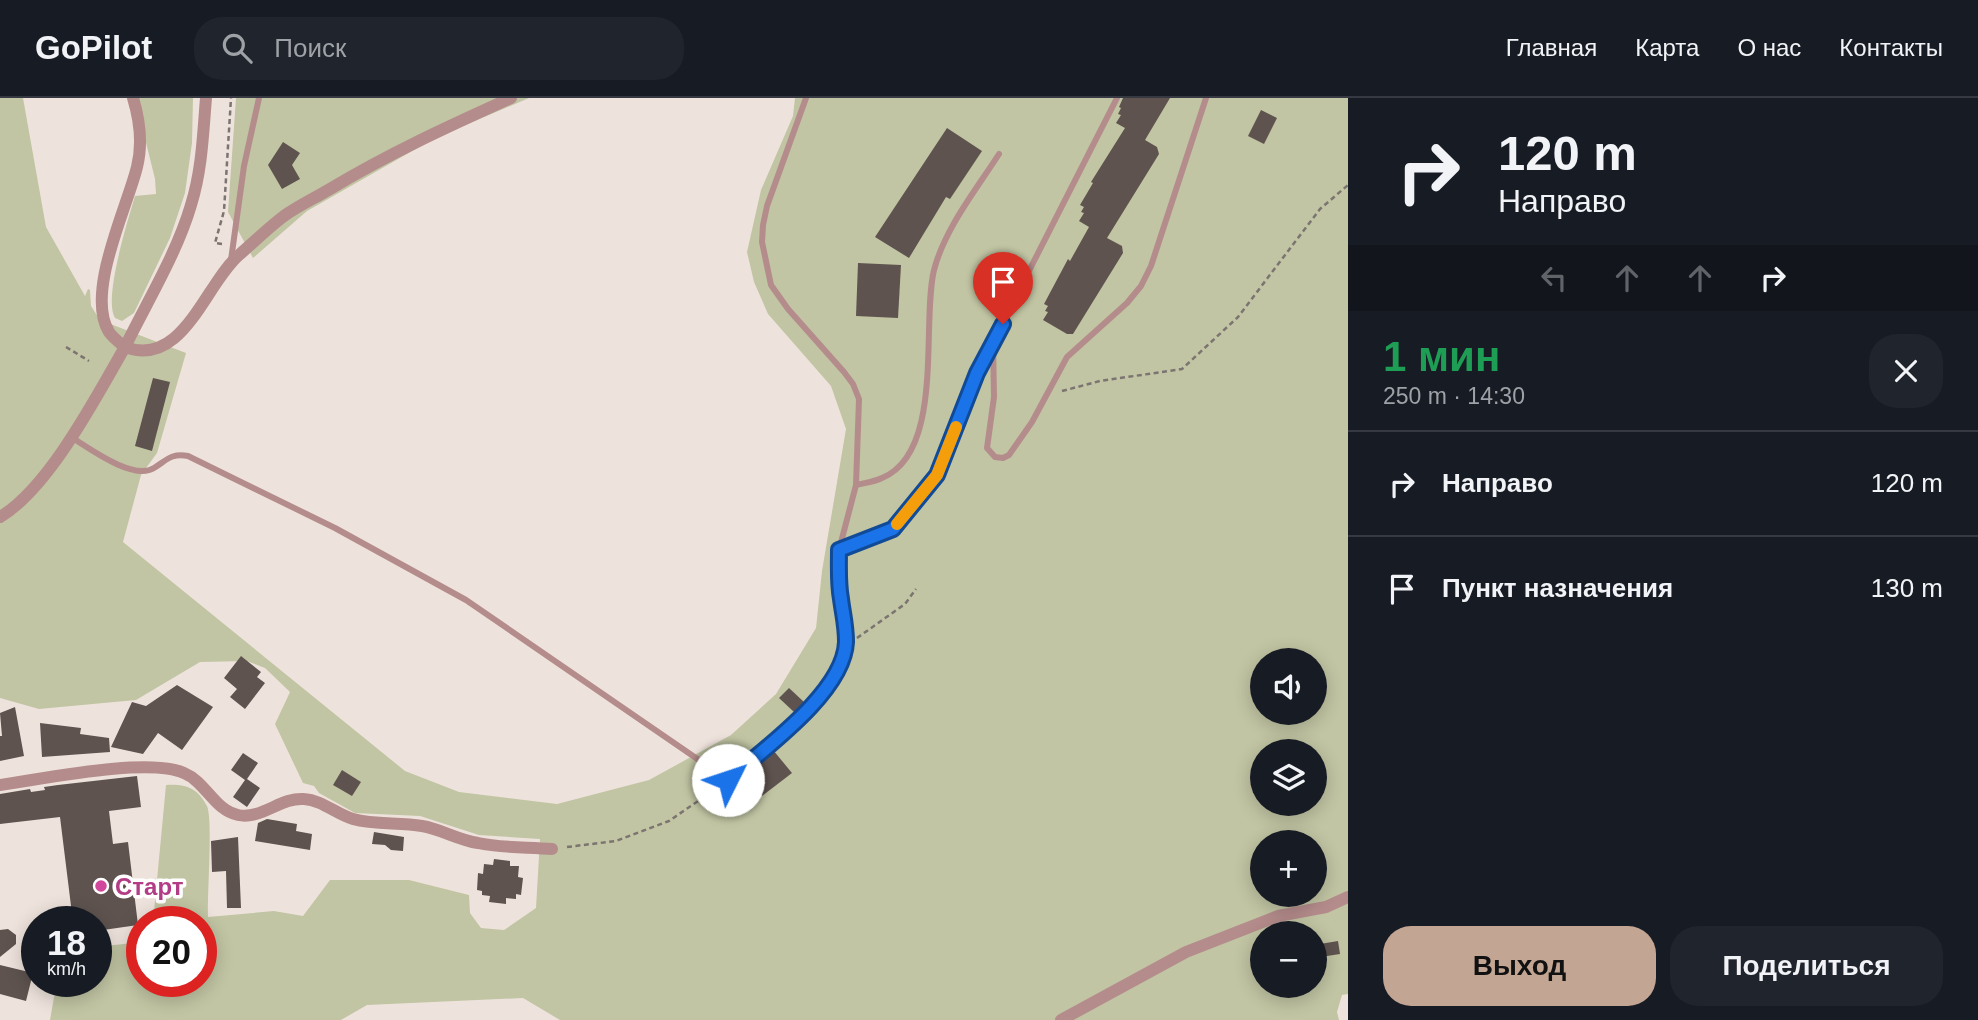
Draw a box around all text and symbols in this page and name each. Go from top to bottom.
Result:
search box [194,17,684,80]
text: GoPilot [35,29,152,66]
icon: search [218,29,256,67]
text: Поиск [274,33,346,63]
text: Главная [1506,34,1597,61]
text: Карта [1635,34,1699,61]
text: О нас [1737,34,1801,61]
text: Контакты [1839,34,1943,61]
icon: right [1383,126,1474,217]
text: 120 m [1498,126,1637,180]
text: Направо [1498,183,1626,219]
pin [973,252,1033,324]
icon: left [1535,259,1573,297]
icon: ahead [1608,259,1646,297]
icon: ahead [1681,259,1719,297]
icon: right [1754,259,1792,297]
icon: arrive [984,263,1022,301]
text: 1 мин [1383,333,1500,380]
button: close [1869,334,1943,408]
text: 250 m · 14:30 [1383,383,1525,409]
icon: right [1383,465,1421,503]
text: Направо [1442,468,1553,498]
text: 120 m [1871,468,1943,498]
icon: arrive [1383,570,1421,608]
text: Пункт назначения [1442,573,1673,603]
text: 130 m [1871,573,1943,603]
map controls [1250,648,1327,998]
button: sound [1250,648,1327,725]
button: layers [1250,739,1327,816]
position arrow [691,743,765,817]
button: + [1250,830,1327,907]
place label: Старт [115,873,184,900]
marker: Старт [93,878,109,894]
speed limit sign: 20 [126,906,217,997]
button: − [1250,921,1327,998]
text: 18 [47,923,86,962]
button: Выход [1383,926,1656,1006]
button: Поделиться [1670,926,1943,1006]
text: km/h [47,959,86,979]

